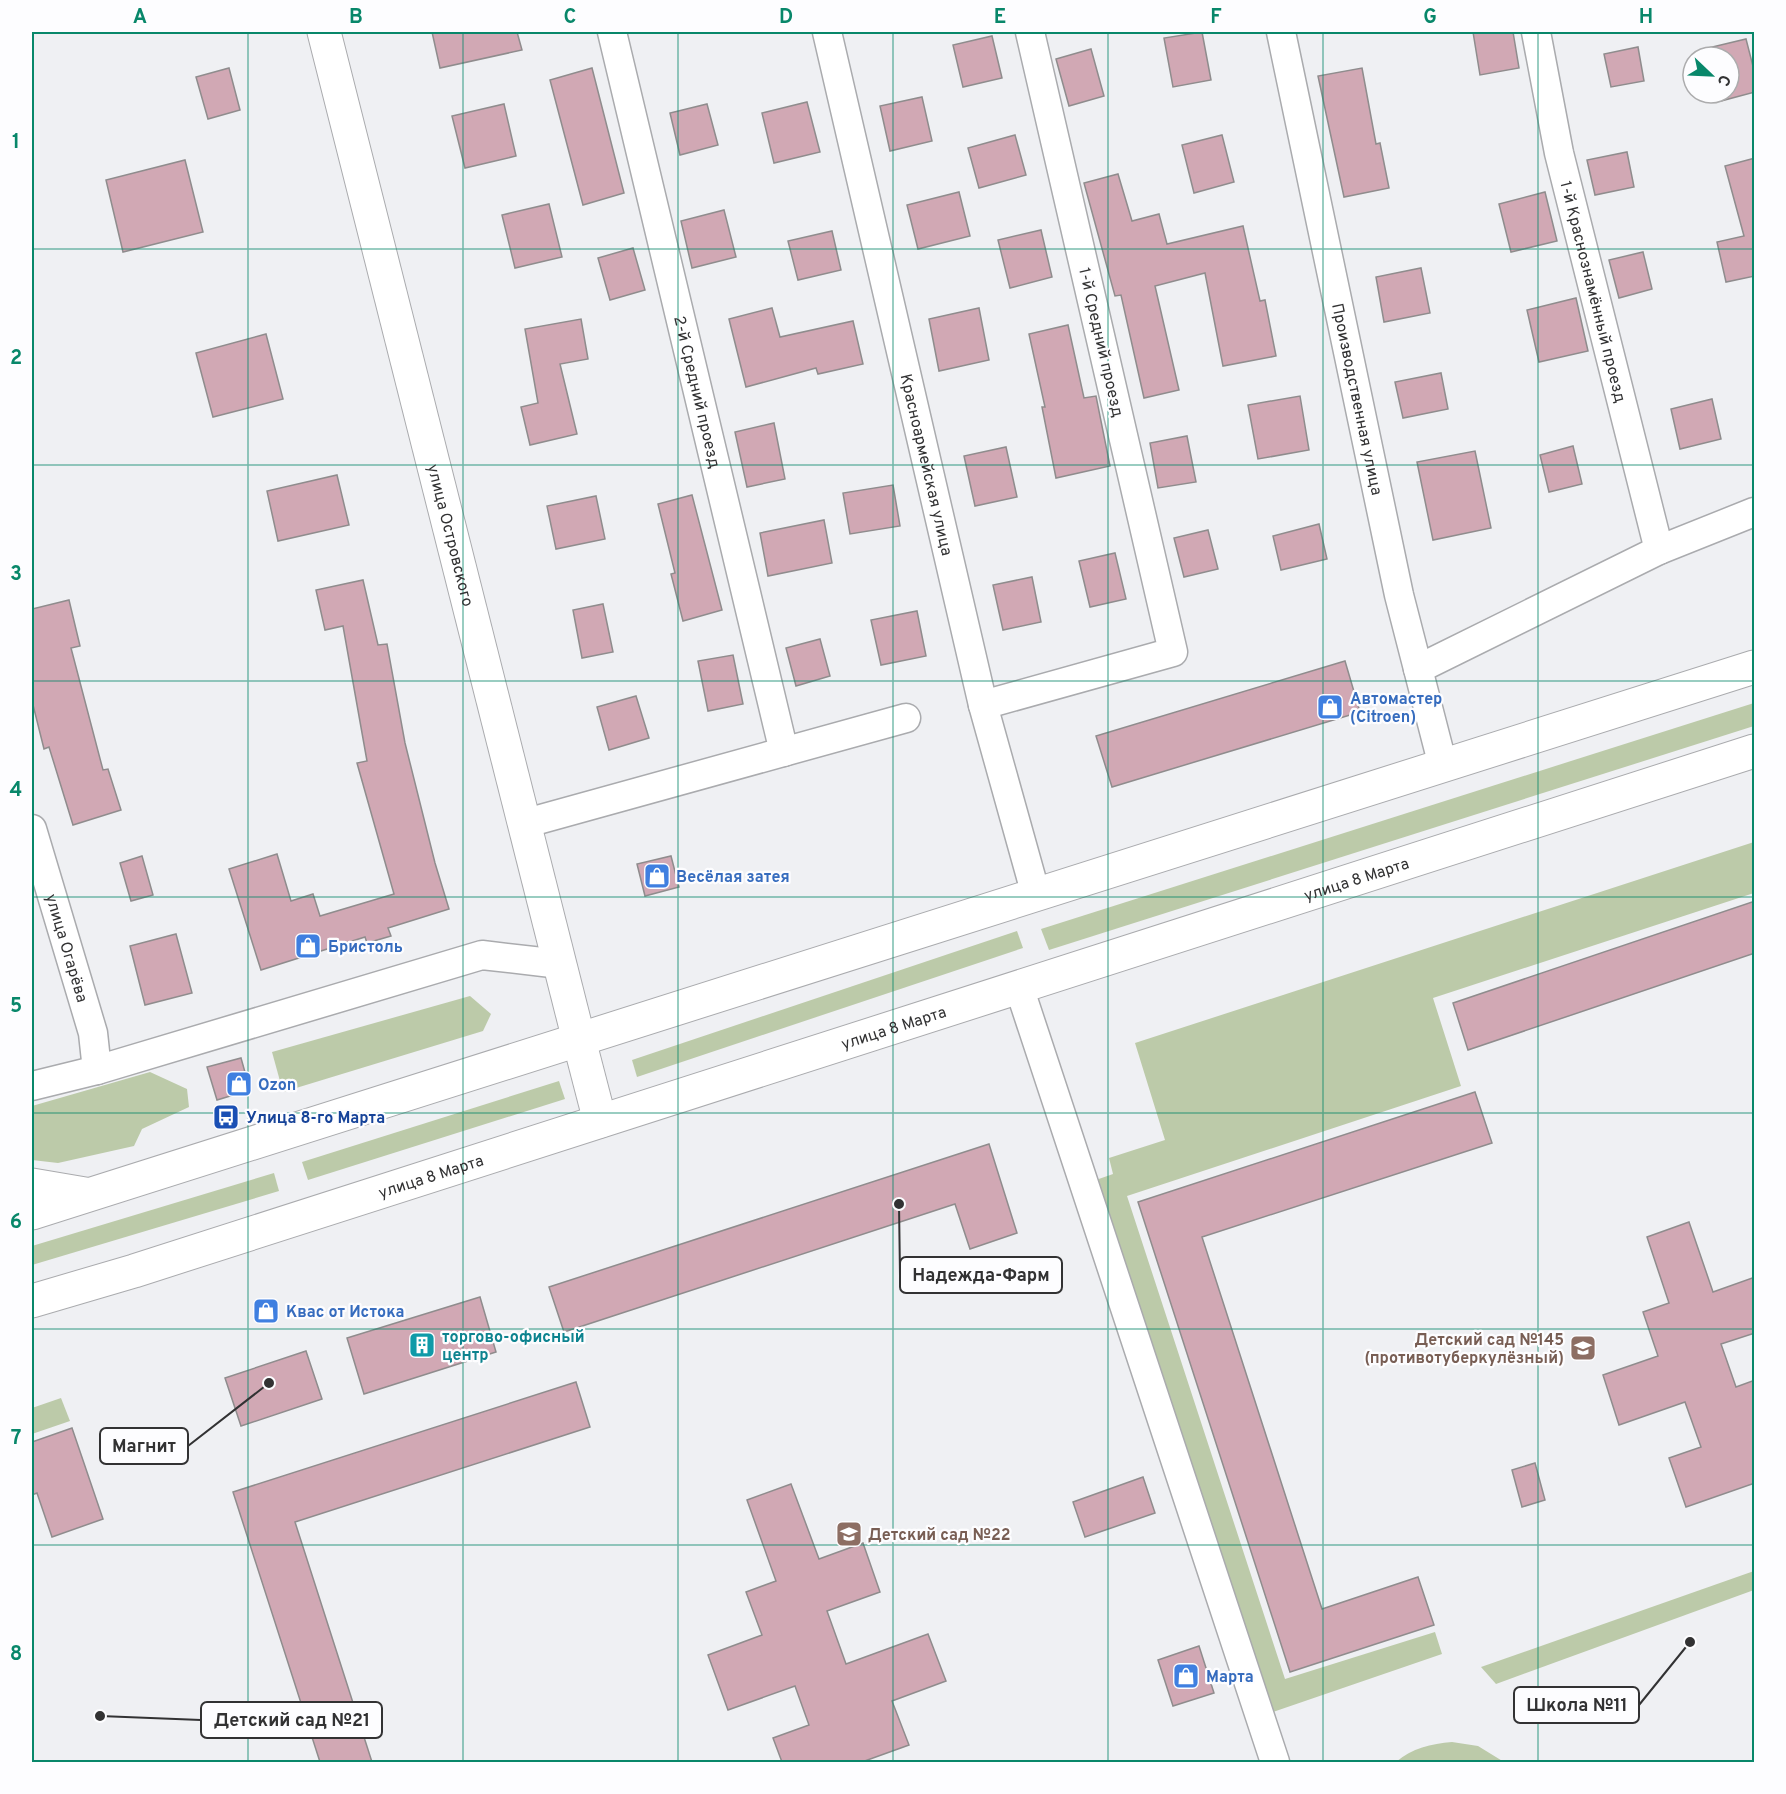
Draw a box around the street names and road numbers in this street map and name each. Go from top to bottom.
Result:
street label: 1-й Краснознамённый проезд [1554,179,1629,405]
street label: 1-й Средний проезд [1073,266,1127,419]
street label: Производственная улица [1326,302,1386,497]
street label: 2-й Средний проезд [668,314,724,471]
street label: Красноармейская улица [895,372,956,558]
street label: улица Островского [422,462,477,609]
street label: улица 8 Марта [1302,854,1412,907]
street label: улица Огарёва [40,892,91,1005]
street label: улица 8 Марта [839,1003,949,1055]
street label: улица 8 Марта [376,1151,486,1204]

